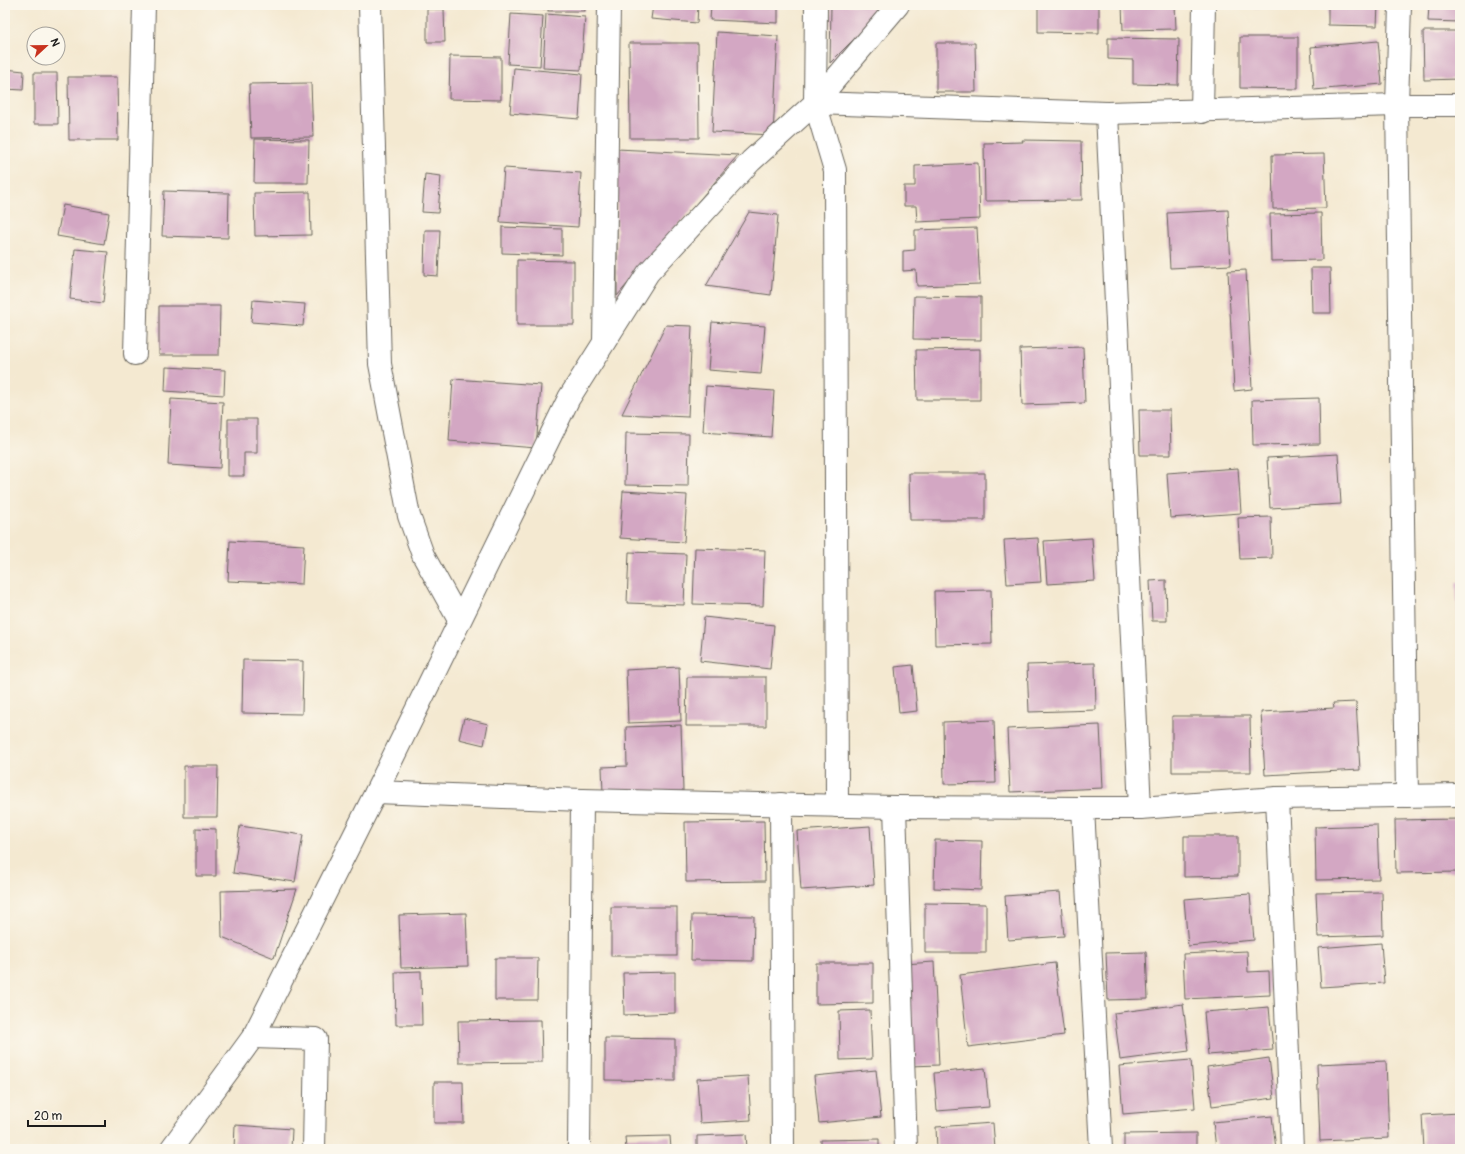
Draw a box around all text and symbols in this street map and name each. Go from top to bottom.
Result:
north arrow [26,26,66,66]
text: N [47,37,62,49]
scale bar [28,1102,105,1128]
text: 20 m [34,1109,63,1124]

